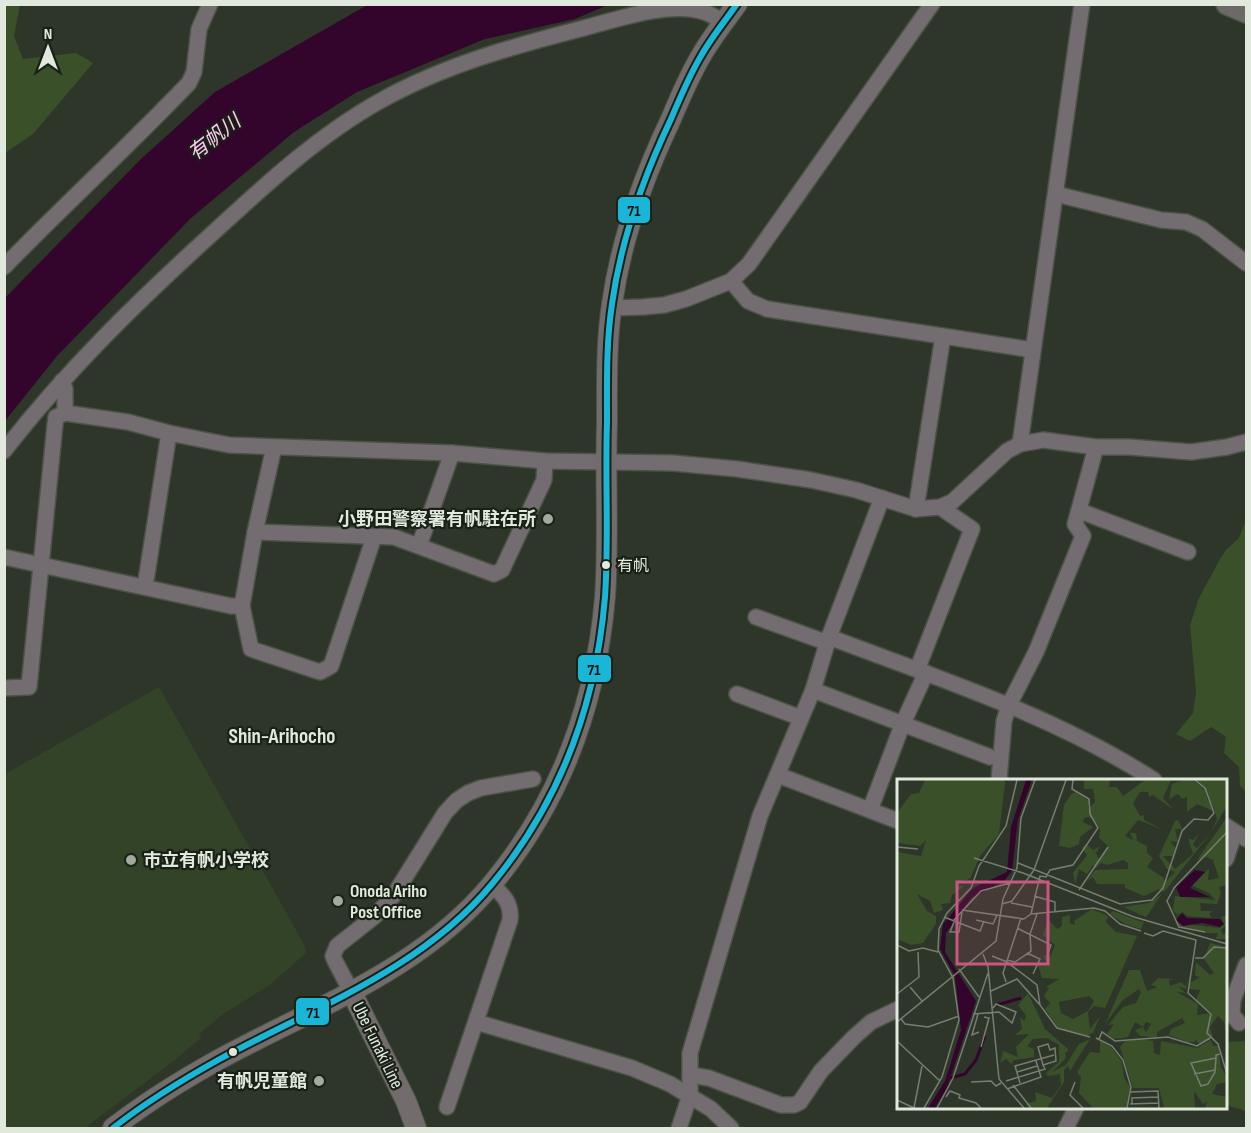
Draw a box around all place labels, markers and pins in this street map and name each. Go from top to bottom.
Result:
place label: 小野田警察署有帆駐在所 [338,509,536,530]
marker: 小野田警察署有帆駐在所 [541,512,555,526]
place label: 有帆 [617,557,649,576]
marker: 有帆 [600,559,612,571]
place label: 市立有帆小学校 [143,850,269,871]
marker: 市立有帆小学校 [124,853,138,867]
place label: Onoda Ariho Post Office [350,881,427,923]
marker: Onoda Ariho Post Office [331,894,345,908]
unlabelled marker [227,1046,239,1058]
place label: 有帆児童館 [217,1071,307,1092]
marker: 有帆児童館 [312,1074,326,1088]

